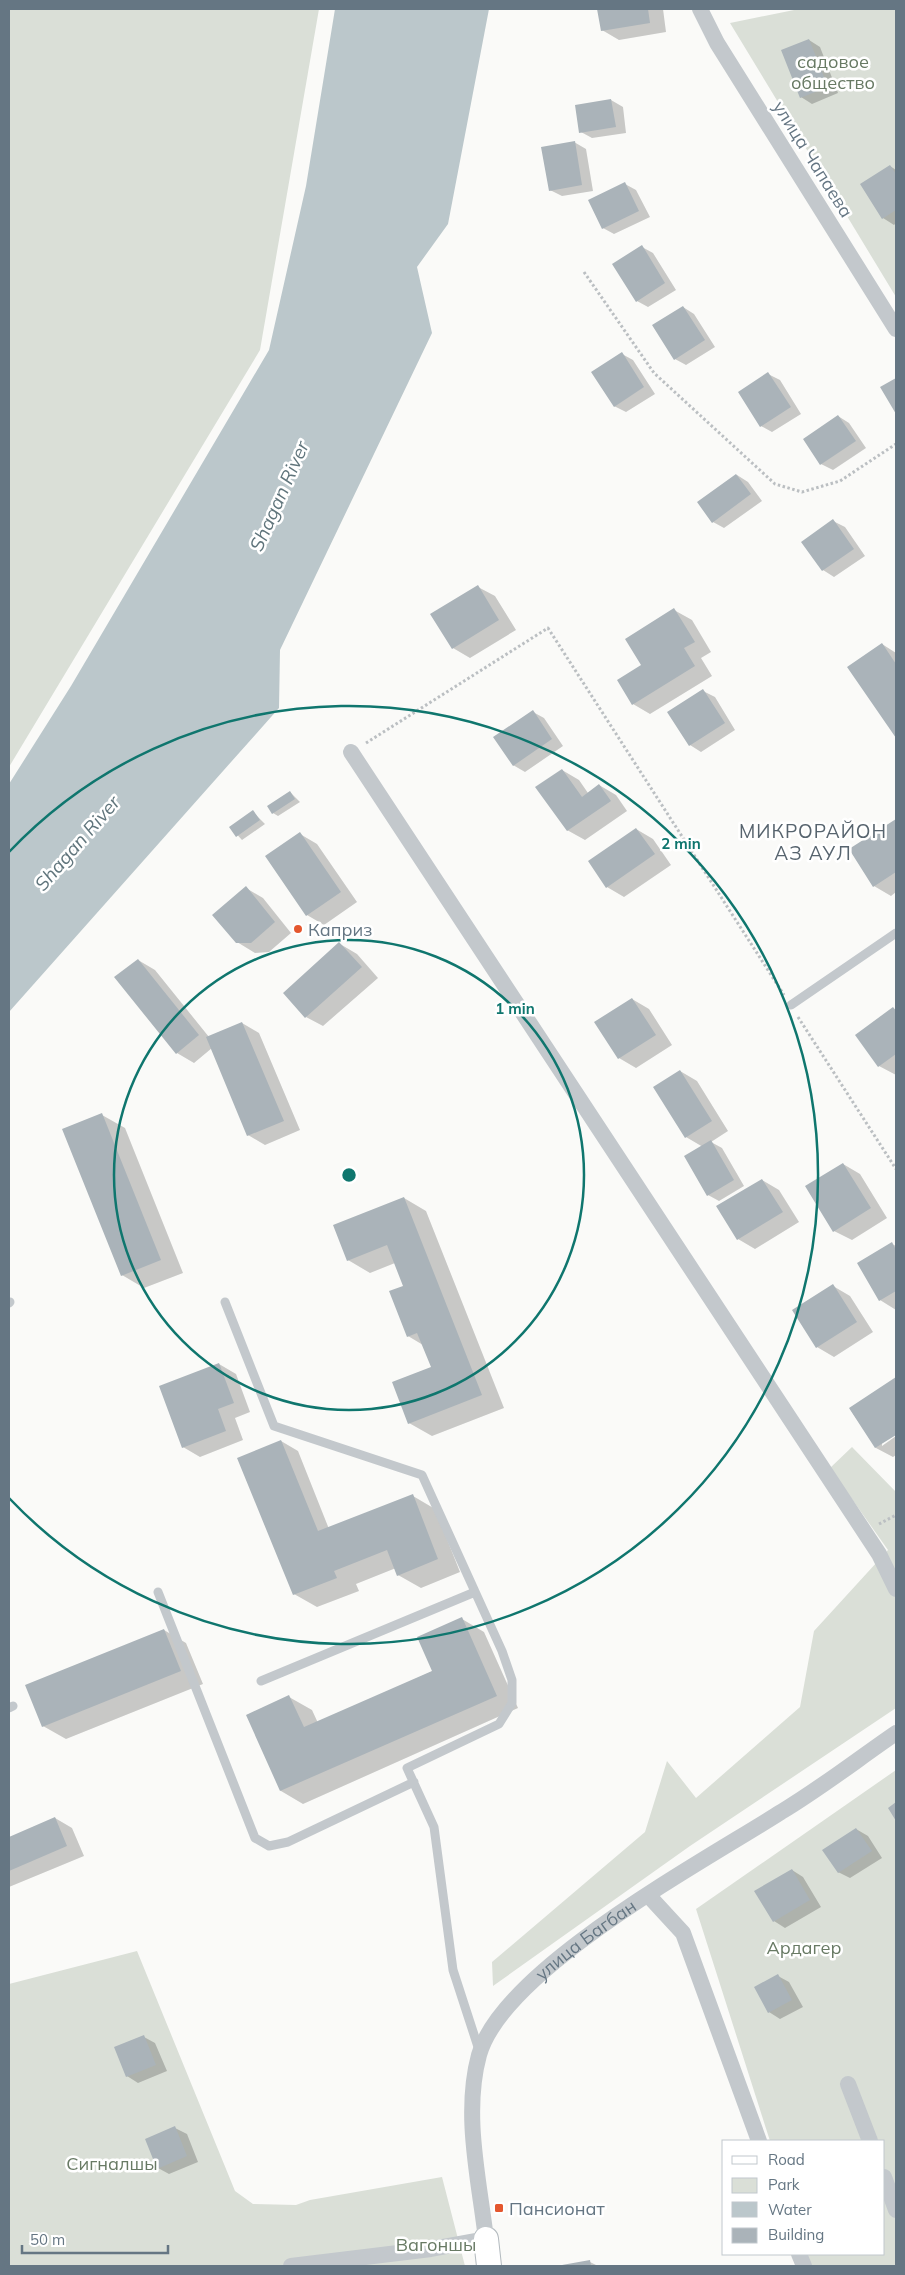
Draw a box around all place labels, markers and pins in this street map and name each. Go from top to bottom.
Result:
place label: Каприз [308,918,372,941]
marker: Каприз [292,923,304,935]
centre of rings [340,1166,358,1184]
place label: Пансионат [509,2197,606,2220]
marker: Пансионат [493,2202,505,2214]

